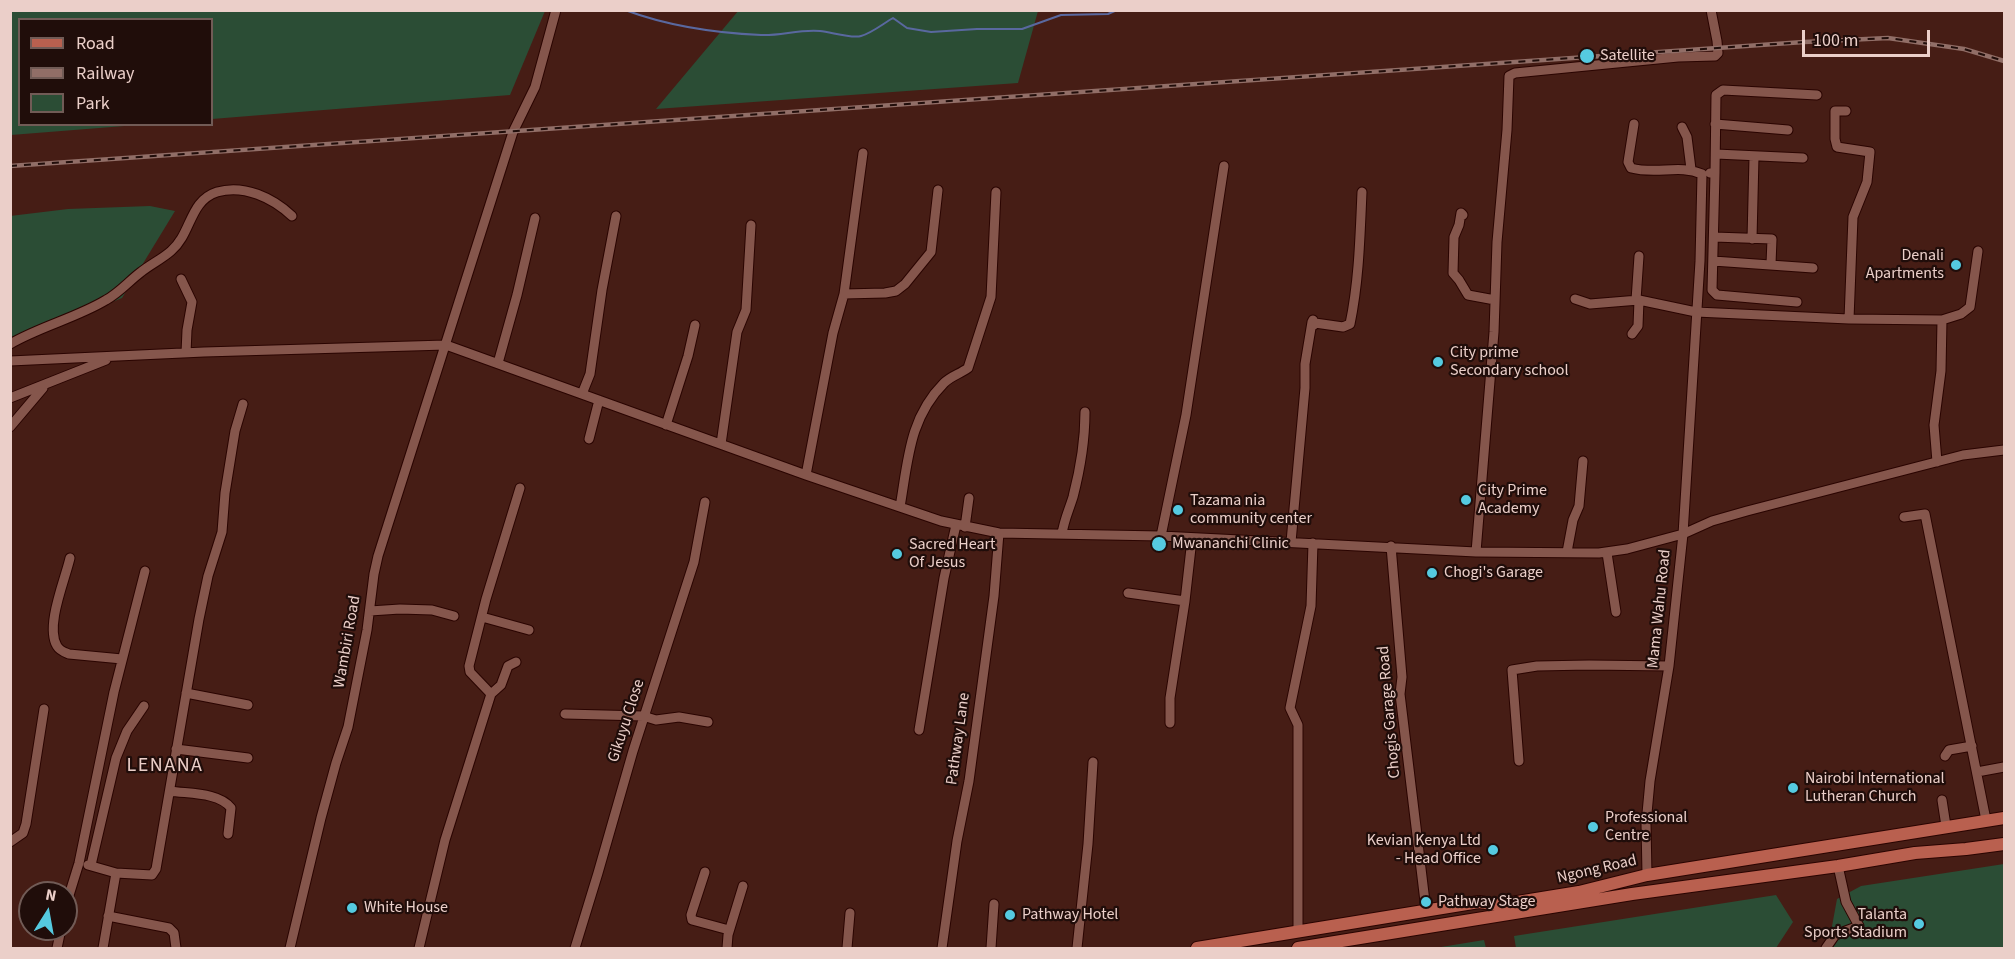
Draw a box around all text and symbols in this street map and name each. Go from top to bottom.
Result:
legend [18,18,213,126]
scale bar [1805,18,1932,56]
text: 100 m [1813,28,1858,53]
text: Road [76,31,115,56]
place label: Satellite [1600,46,1655,66]
marker: Satellite [1578,47,1596,65]
text: Railway [76,61,135,86]
text: Park [76,91,110,116]
place label: Denali Apartments [1866,246,1944,284]
marker: Denali Apartments [1949,258,1963,272]
place label: City prime Secondary school [1450,343,1569,381]
marker: City prime Secondary school [1431,355,1445,369]
place label: City Prime Academy [1478,481,1547,519]
place label: Tazama nia community center [1190,491,1312,529]
marker: City Prime Academy [1459,493,1473,507]
marker: Tazama nia community center [1171,503,1185,517]
place label: Mwananchi Clinic [1172,534,1289,554]
place label: Sacred Heart Of Jesus [909,535,995,573]
marker: Mwananchi Clinic [1150,535,1168,553]
marker: Sacred Heart Of Jesus [890,547,904,561]
street label: Mama Wahu Road [1644,549,1676,669]
place label: Chogi's Garage [1444,563,1543,583]
marker: Chogi's Garage [1425,566,1439,580]
street label: Wambiri Road [330,594,366,690]
street label: Chogis Garage Road [1375,645,1405,779]
street label: Gikuyu Close [605,677,649,765]
street label: Pathway Lane [943,692,975,786]
district label: LENANA [127,755,203,779]
place label: Nairobi International Lutheran Church [1805,769,1945,807]
marker: Nairobi International Lutheran Church [1786,781,1800,795]
place label: Professional Centre [1605,808,1687,846]
marker: Professional Centre [1586,820,1600,834]
place label: Kevian Kenya Ltd - Head Office [1367,831,1481,869]
marker: Kevian Kenya Ltd - Head Office [1486,843,1500,857]
street label: Ngong Road [1555,852,1639,888]
north arrow [18,881,78,941]
text: N [44,883,58,907]
place label: Pathway Stage [1438,892,1535,912]
marker: Pathway Stage [1419,895,1433,909]
place label: White House [364,898,448,918]
marker: White House [345,901,359,915]
place label: Pathway Hotel [1022,905,1118,925]
place label: Talanta Sports Stadium [1804,905,1907,943]
marker: Pathway Hotel [1003,908,1017,922]
marker: Talanta Sports Stadium [1912,917,1926,931]

